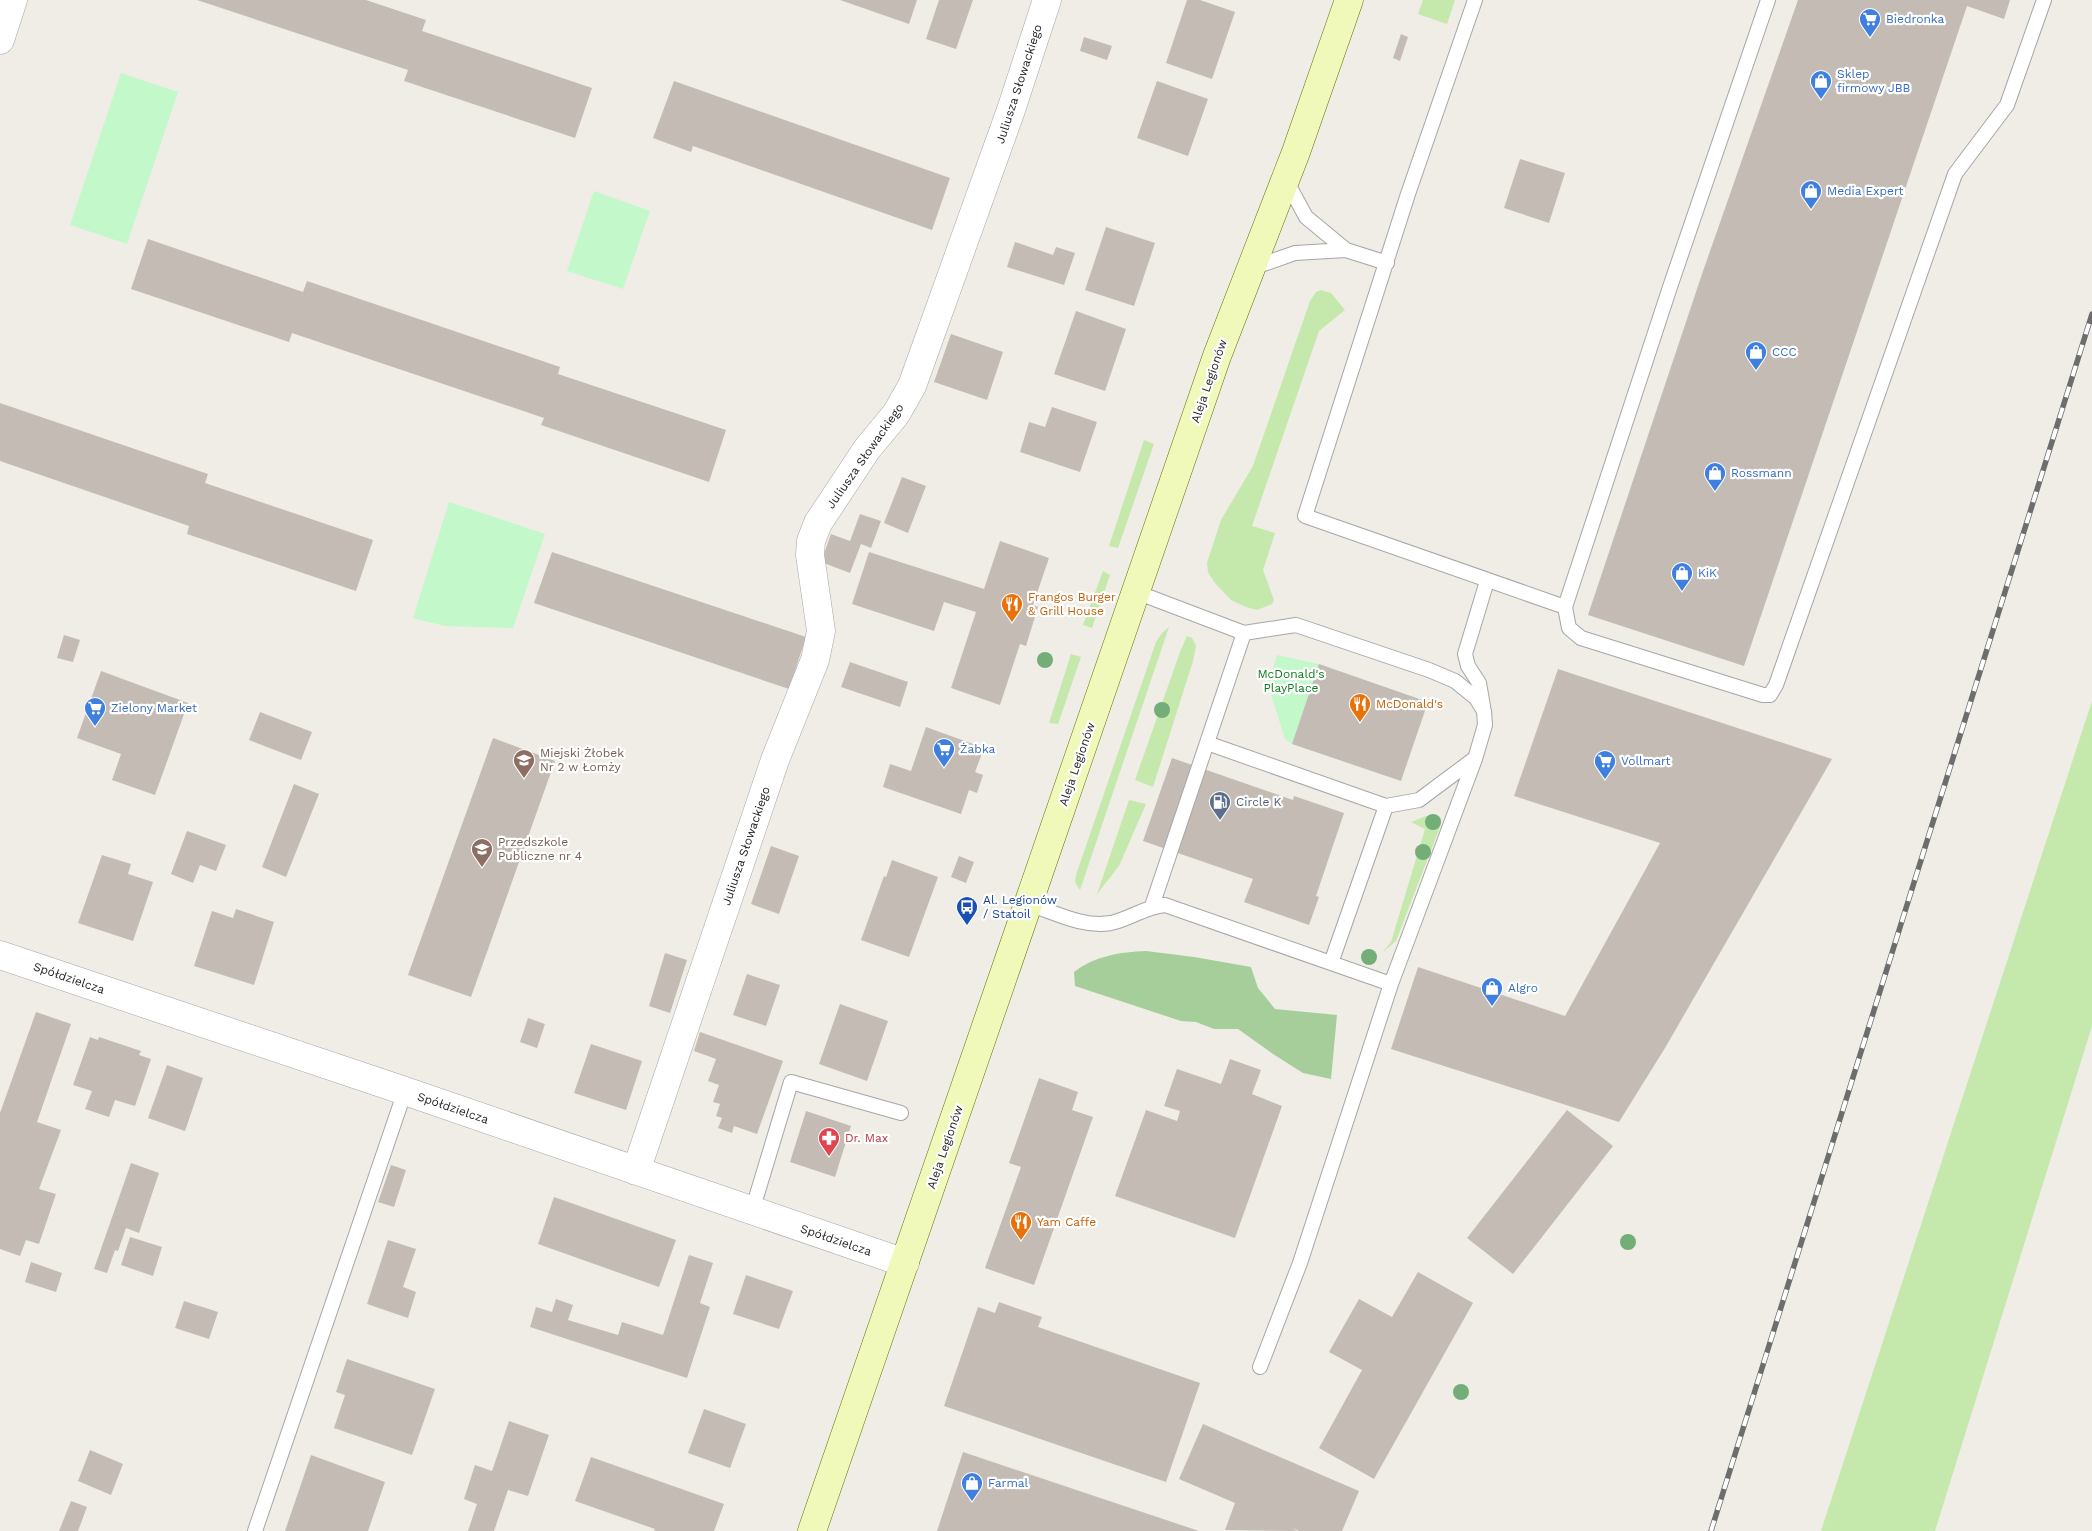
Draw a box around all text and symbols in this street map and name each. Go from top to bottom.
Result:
supermarket icon: Biedronka [1858,7,1882,38]
place label: Biedronka [1886,12,1944,26]
street label: Juliusza Słowackiego [993,22,1045,146]
place label: Sklep firmowy JBB [1837,67,1911,95]
shop icon: Sklep firmowy JBB [1809,69,1833,100]
shop icon: Media Expert [1799,179,1823,210]
place label: Media Expert [1827,184,1903,198]
street label: Aleja Legionów [1188,337,1230,425]
shop icon: CCC [1744,340,1768,371]
place label: CCC [1772,345,1797,359]
street label: Juliusza Słowackiego [823,401,907,511]
shop icon: Rossmann [1703,461,1727,492]
place label: Rossmann [1731,466,1792,480]
shop icon: KiK [1670,561,1694,592]
place label: KiK [1698,566,1717,580]
place label: Frangos Burger & Grill House [1028,590,1116,618]
restaurant icon: Frangos Burger & Grill House [1000,592,1024,623]
park label: McDonald's PlayPlace [1257,667,1325,695]
restaurant icon: McDonald's [1348,692,1372,723]
supermarket icon: Zielony Market [83,696,107,727]
place label: McDonald's [1376,697,1443,711]
place label: Zielony Market [111,701,197,715]
street label: Aleja Legionów [1056,720,1098,808]
supermarket icon: Żabka [932,737,956,768]
place label: Żabka [960,742,996,756]
place label: Miejski Żłobek Nr 2 w Łomży [540,746,624,774]
school or university icon: Miejski Żłobek Nr 2 w Łomży [512,748,536,779]
supermarket icon: Vollmart [1593,749,1617,780]
place label: Vollmart [1621,754,1671,768]
street label: Juliusza Słowackiego [719,785,773,907]
fuel station icon: Circle K [1208,790,1232,821]
place label: Circle K [1236,795,1282,809]
place label: Przedszkole Publiczne nr 4 [498,835,582,863]
school or university icon: Przedszkole Publiczne nr 4 [470,837,494,868]
place label: Al. Legionów / Statoil [983,893,1057,921]
bus stop icon: Al. Legionów / Statoil [955,895,979,926]
street label: Spółdzielcza [32,959,107,997]
shop icon: Algro [1480,976,1504,1007]
place label: Algro [1508,981,1538,995]
street label: Spółdzielcza [416,1089,491,1127]
street label: Aleja Legionów [924,1103,966,1191]
pharmacy icon: Dr. Max [817,1126,841,1157]
place label: Dr. Max [845,1131,888,1145]
restaurant icon: Yam Caffe [1009,1210,1033,1241]
place label: Yam Caffe [1037,1215,1096,1229]
street label: Spółdzielcza [799,1221,874,1259]
shop icon: Farmal [960,1471,984,1502]
place label: Farmal [988,1476,1029,1490]

